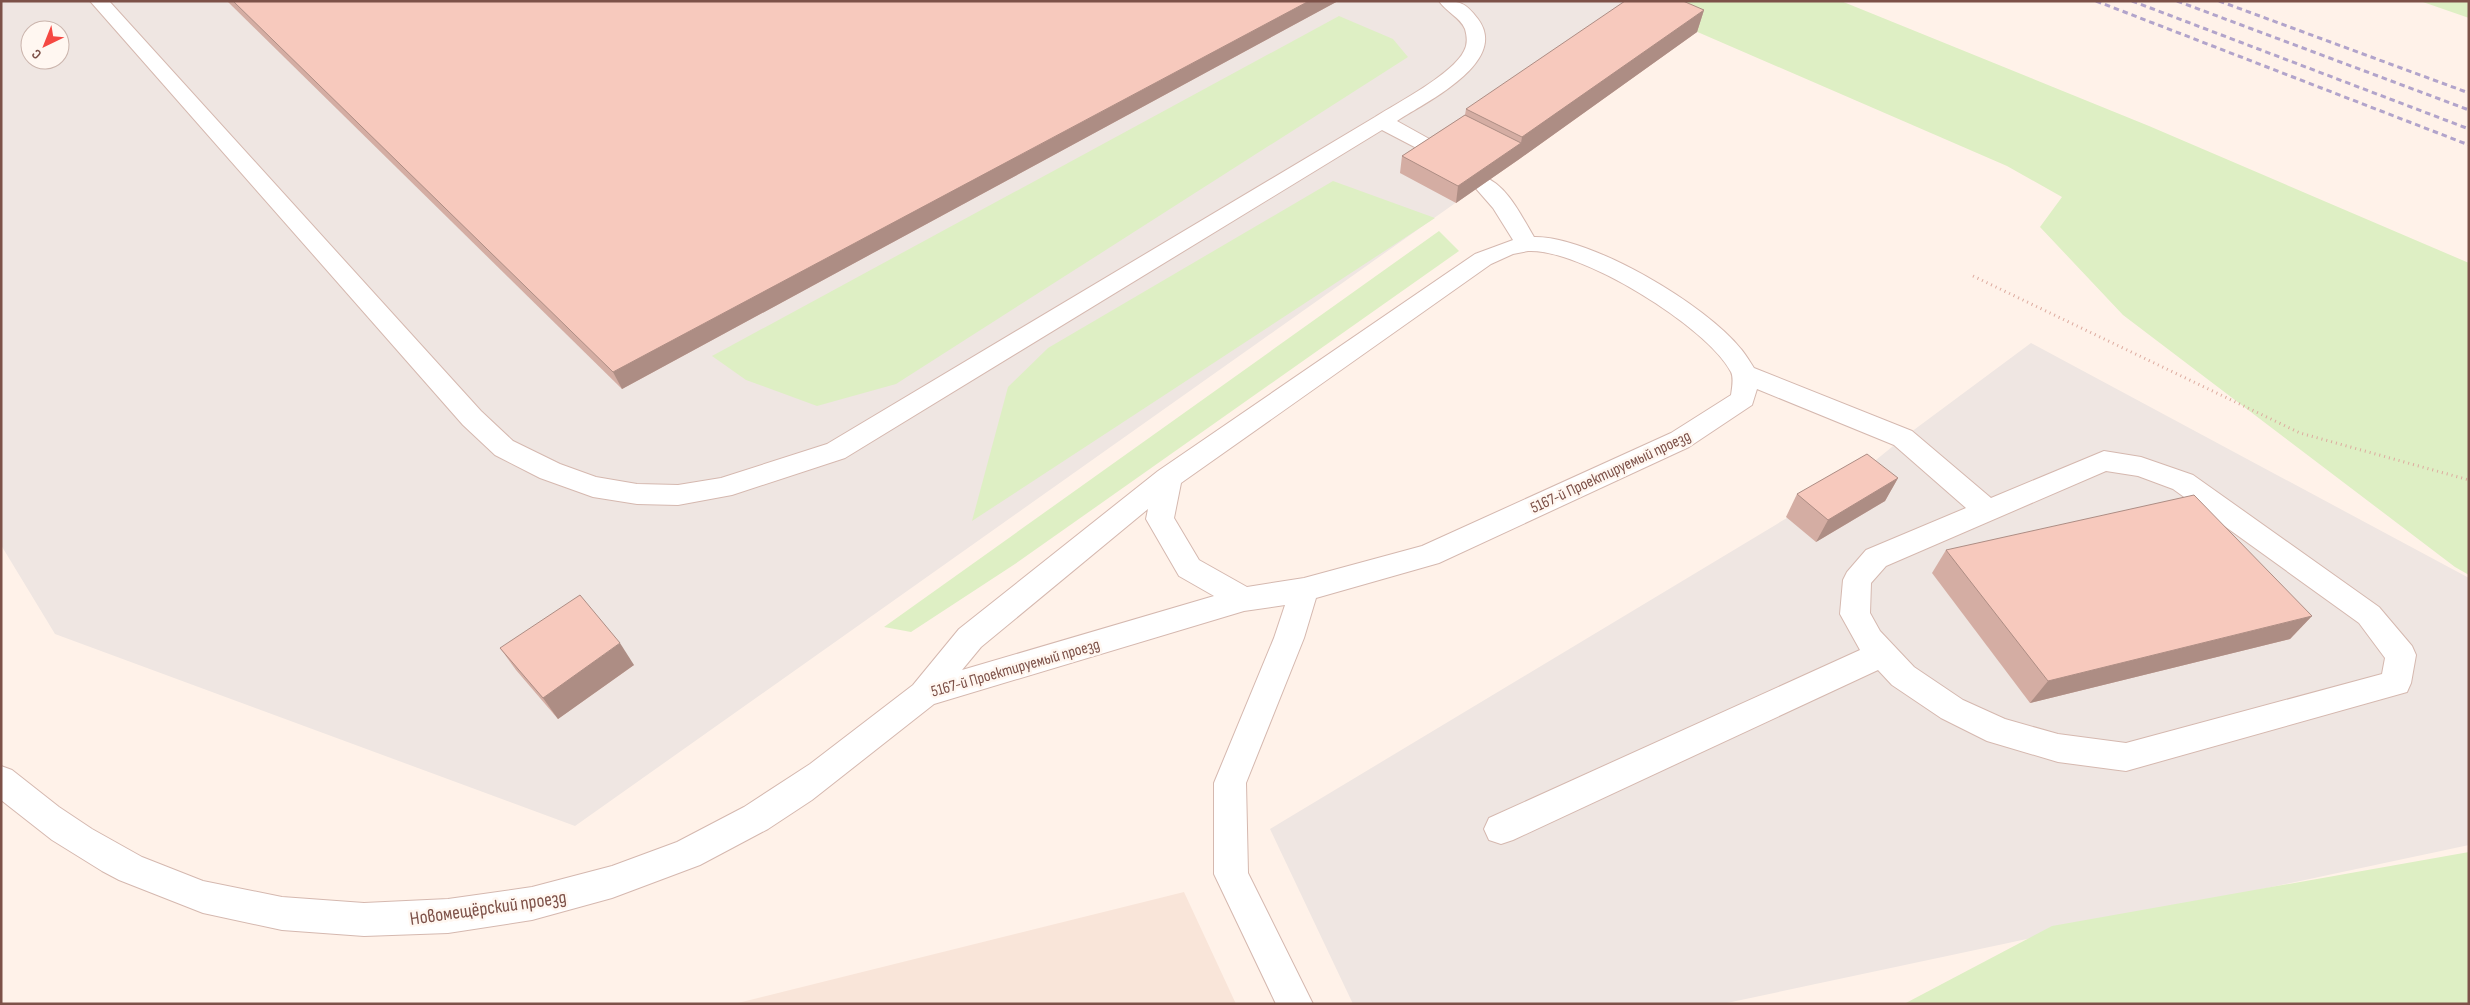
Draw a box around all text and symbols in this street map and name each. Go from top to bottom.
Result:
north arrow [20,20,70,70]
text: С [28,45,45,63]
street label: 5167-й Проектируемый проезд [1527,427,1694,518]
street label: 5167-й Проектируемый проезд [929,635,1102,702]
street label: Новомещёрский проезд [408,886,568,931]

